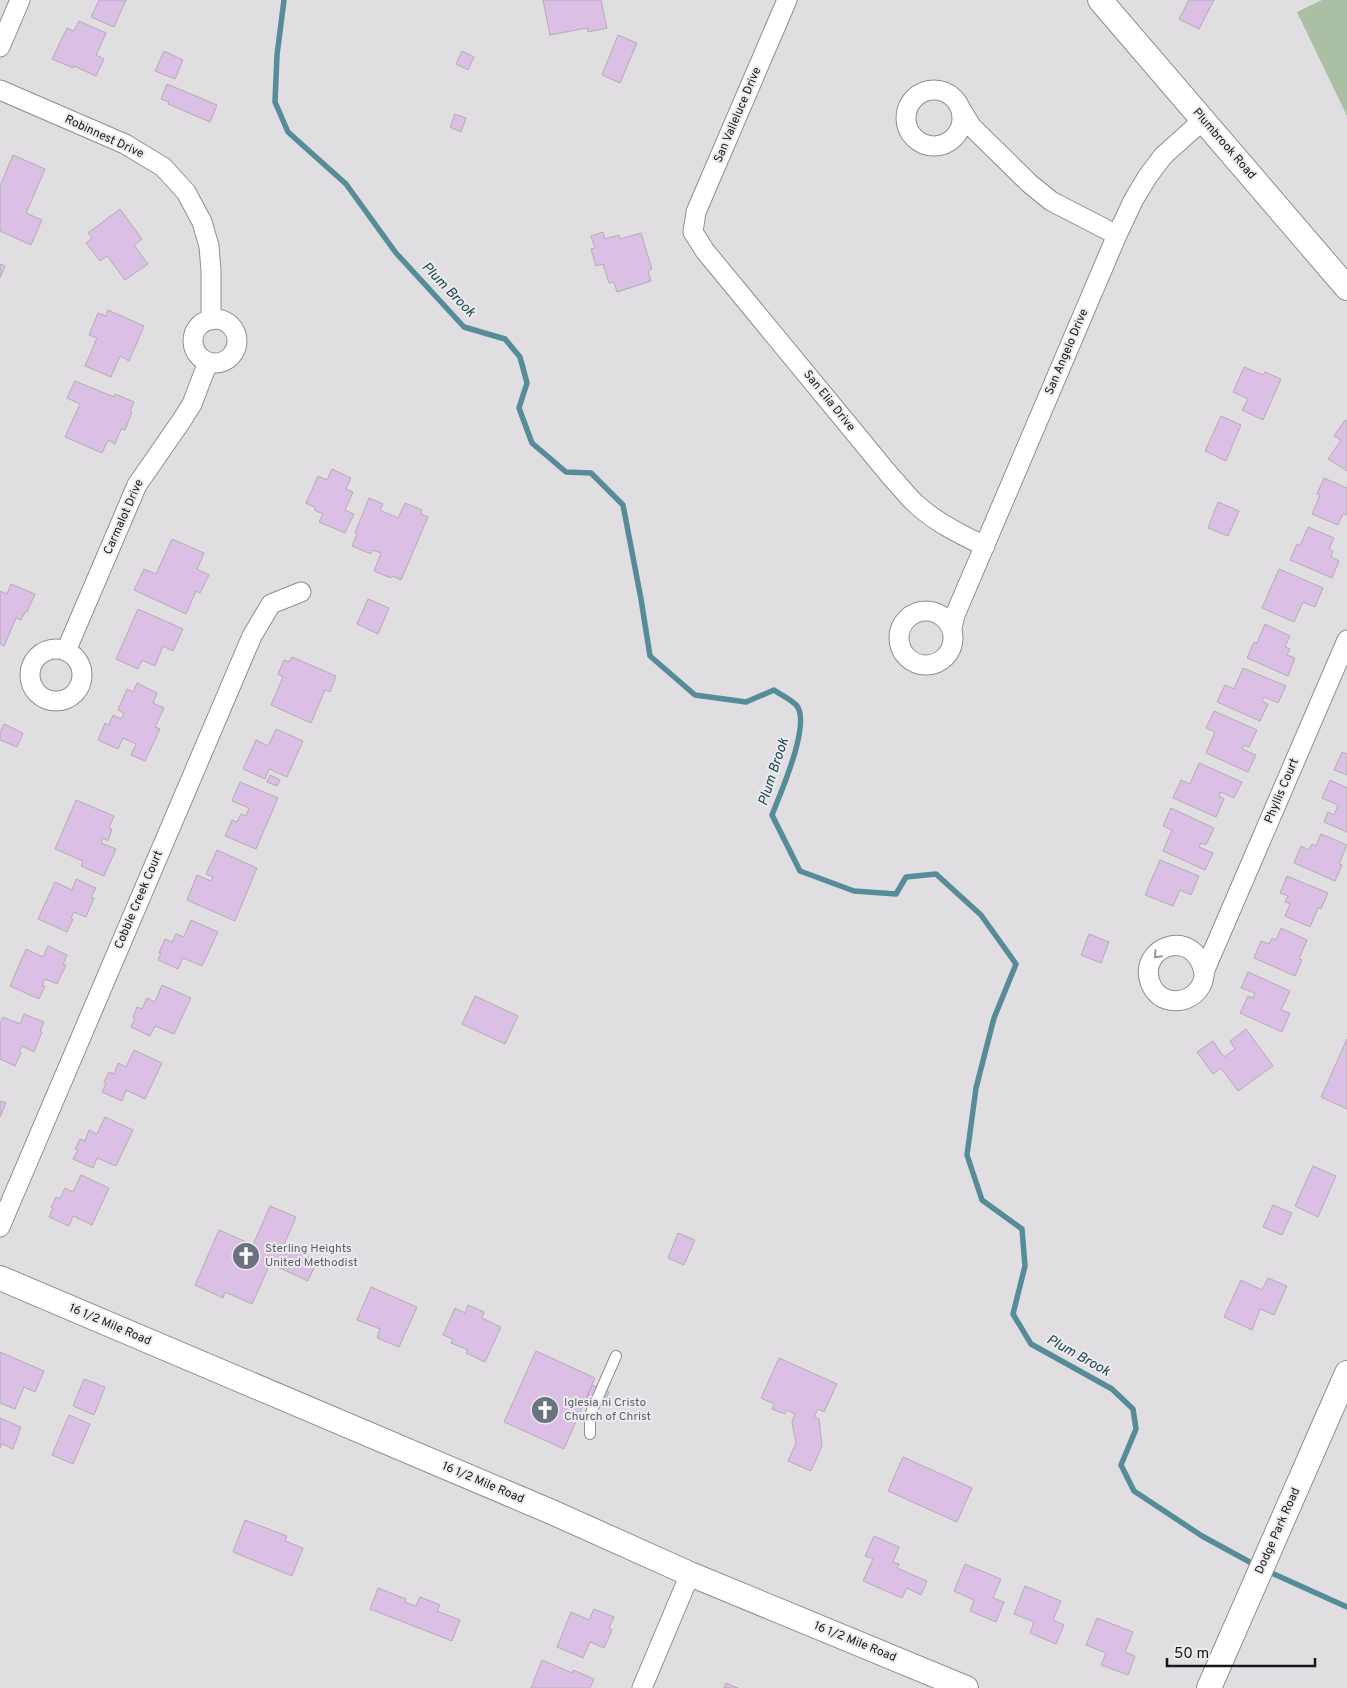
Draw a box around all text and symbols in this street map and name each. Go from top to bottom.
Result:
street label: San Valleluce Drive [711,65,765,165]
street label: Plumbrook Road [1189,105,1259,183]
street label: Robinnest Drive [62,112,146,162]
water label: Plum Brook [418,259,479,322]
street label: San Angelo Drive [1042,306,1092,398]
street label: San Elia Drive [799,367,859,435]
street label: Carmalot Drive [100,477,148,557]
water label: Plum Brook [755,735,793,808]
street label: Phyllis Court [1261,756,1303,826]
street label: Cobble Creek Court [111,848,167,952]
one-way arrow [1153,950,1162,959]
church icon: Sterling Heights United Methodist [231,1241,261,1271]
place label: Sterling Heights United Methodist [265,1241,358,1271]
street label: 16 1/2 Mile Road [66,1300,154,1350]
water label: Plum Brook [1043,1332,1114,1381]
church icon: Iglesia ni Cristo Church of Christ [530,1395,560,1425]
place label: Iglesia ni Cristo Church of Christ [564,1395,651,1425]
street label: 16 1/2 Mile Road [439,1458,527,1508]
street label: Dodge Park Road [1252,1485,1304,1577]
street label: 16 1/2 Mile Road [811,1618,899,1666]
scale bar [1167,1636,1314,1668]
text: 50 m [1174,1645,1209,1664]

